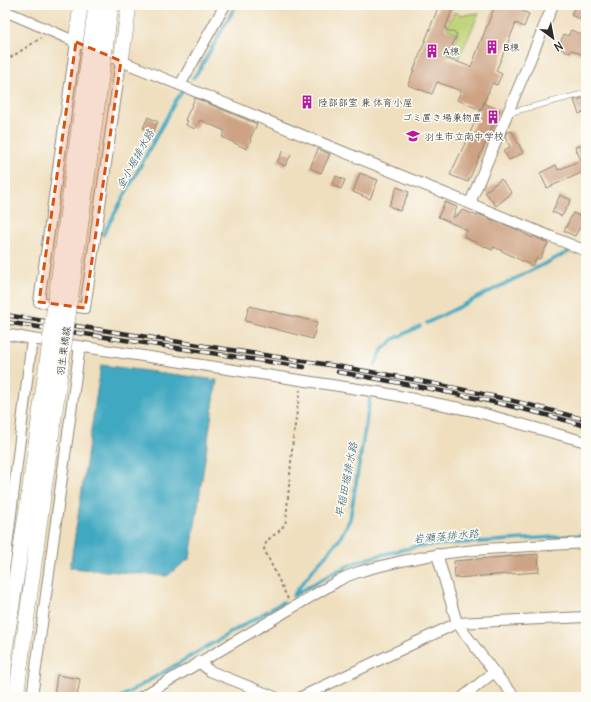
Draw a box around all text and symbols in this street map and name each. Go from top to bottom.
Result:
north arrow [533,18,573,58]
building icon: B棟 [484,39,500,55]
text: N [551,39,565,54]
place label: B棟 [503,41,520,54]
building icon: A棟 [424,43,440,59]
place label: A棟 [443,45,459,58]
building icon: 陸部部室 兼 体育小屋 [299,94,315,110]
place label: 陸部部室 兼 体育小屋 [318,96,413,109]
building icon: ゴミ置き場兼物置 [485,109,501,125]
place label: ゴミ置き場兼物置 [402,111,482,124]
water label: 金小堀排水路 [113,126,158,191]
school or university icon: 羽生市立南中学校 [405,128,421,144]
place label: 羽生市立南中学校 [424,130,504,143]
street label: 羽生栗橋線 [54,325,73,377]
water label: 早稲田堀排水路 [332,440,360,519]
water label: 岩瀬落排水路 [413,526,480,546]

